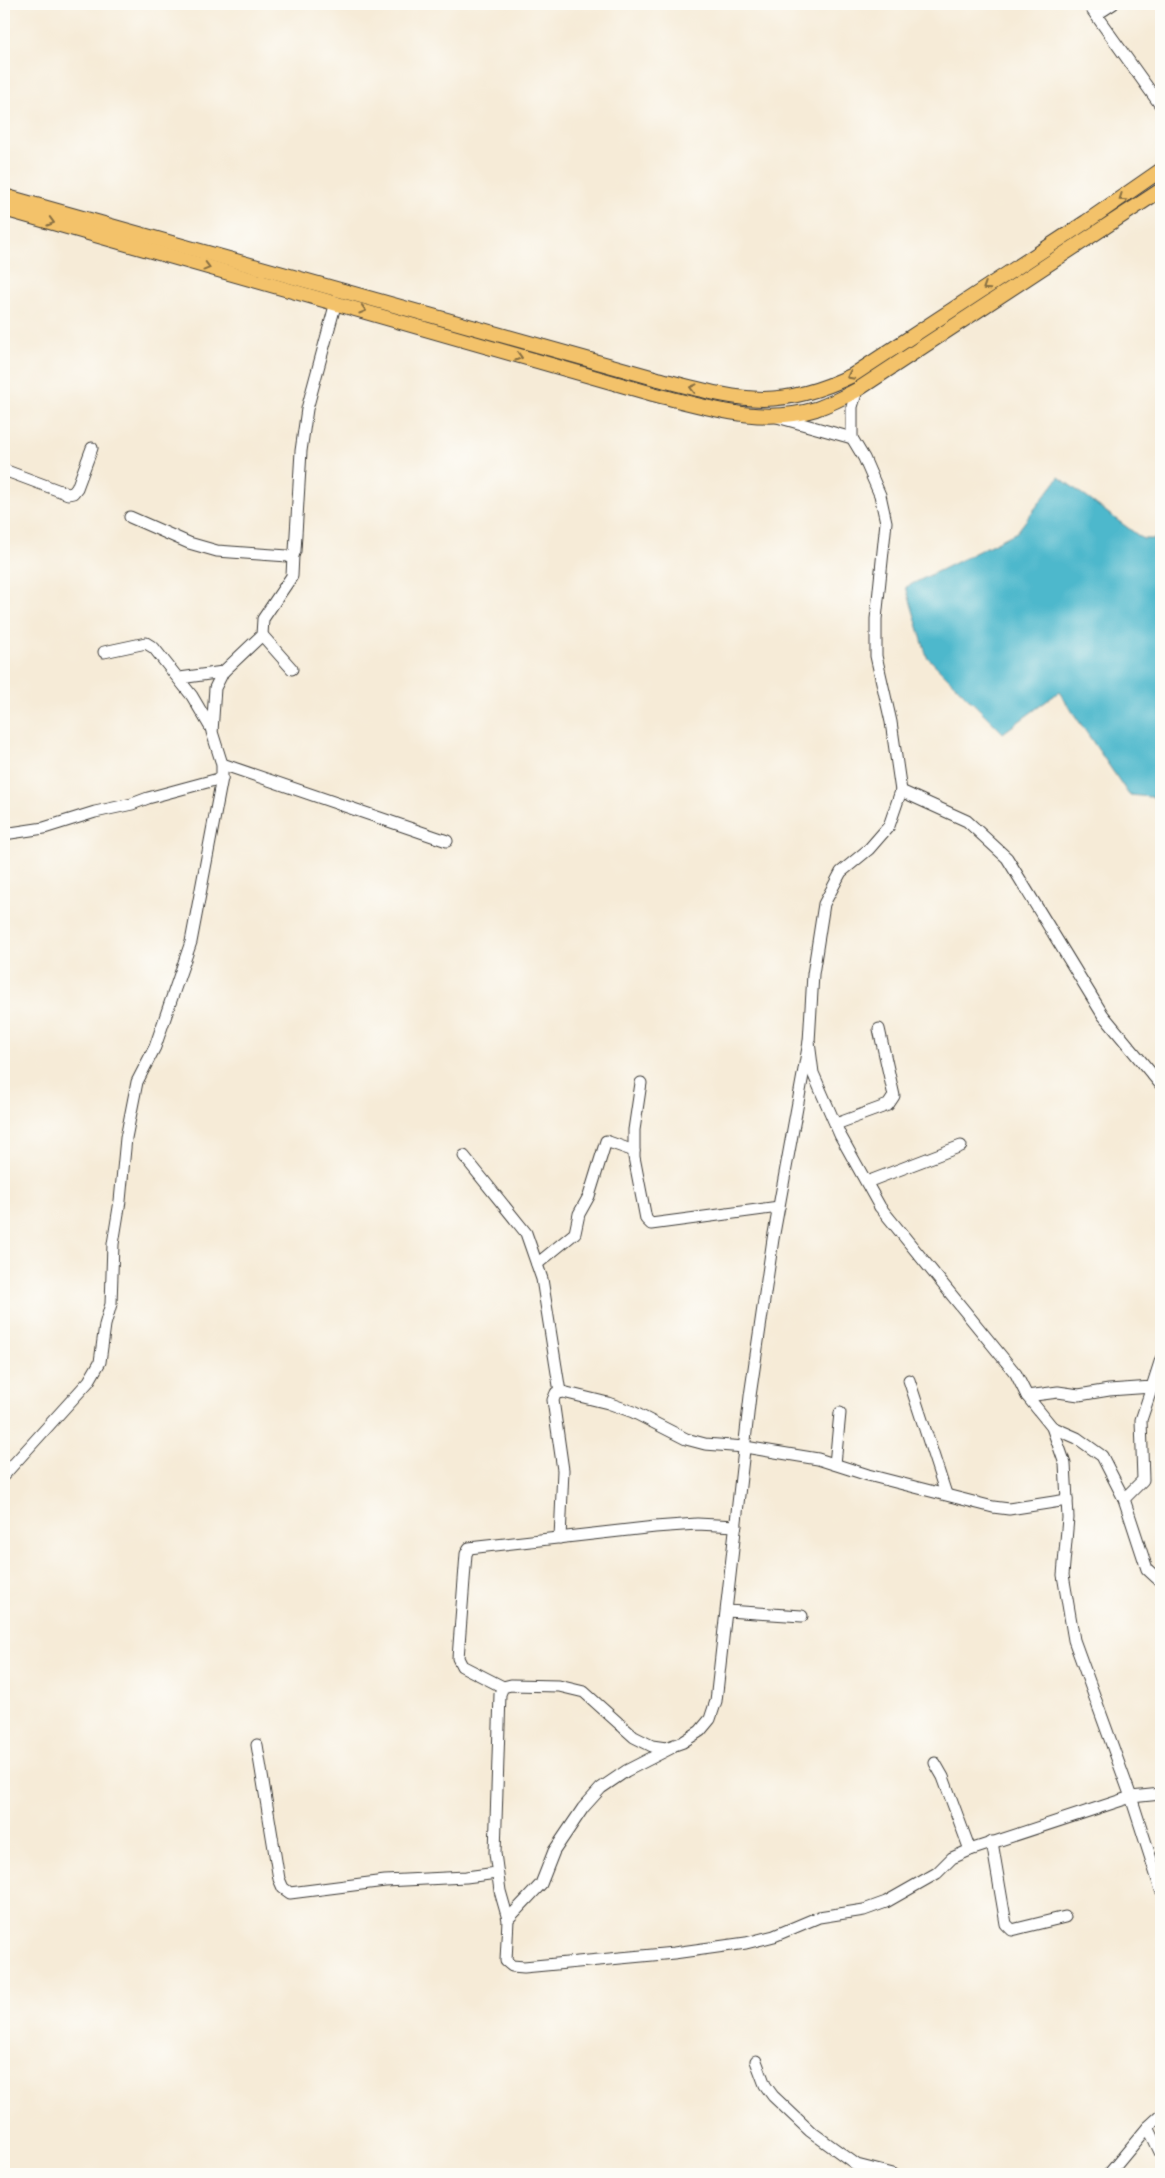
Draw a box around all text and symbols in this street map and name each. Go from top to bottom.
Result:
one-way arrow [1118,192,1127,201]
one-way arrow [46,217,54,227]
one-way arrow [202,261,211,271]
one-way arrow [982,281,992,290]
one-way arrow [359,305,367,315]
one-way arrow [515,351,523,361]
one-way arrow [846,370,855,380]
one-way arrow [689,383,698,394]

